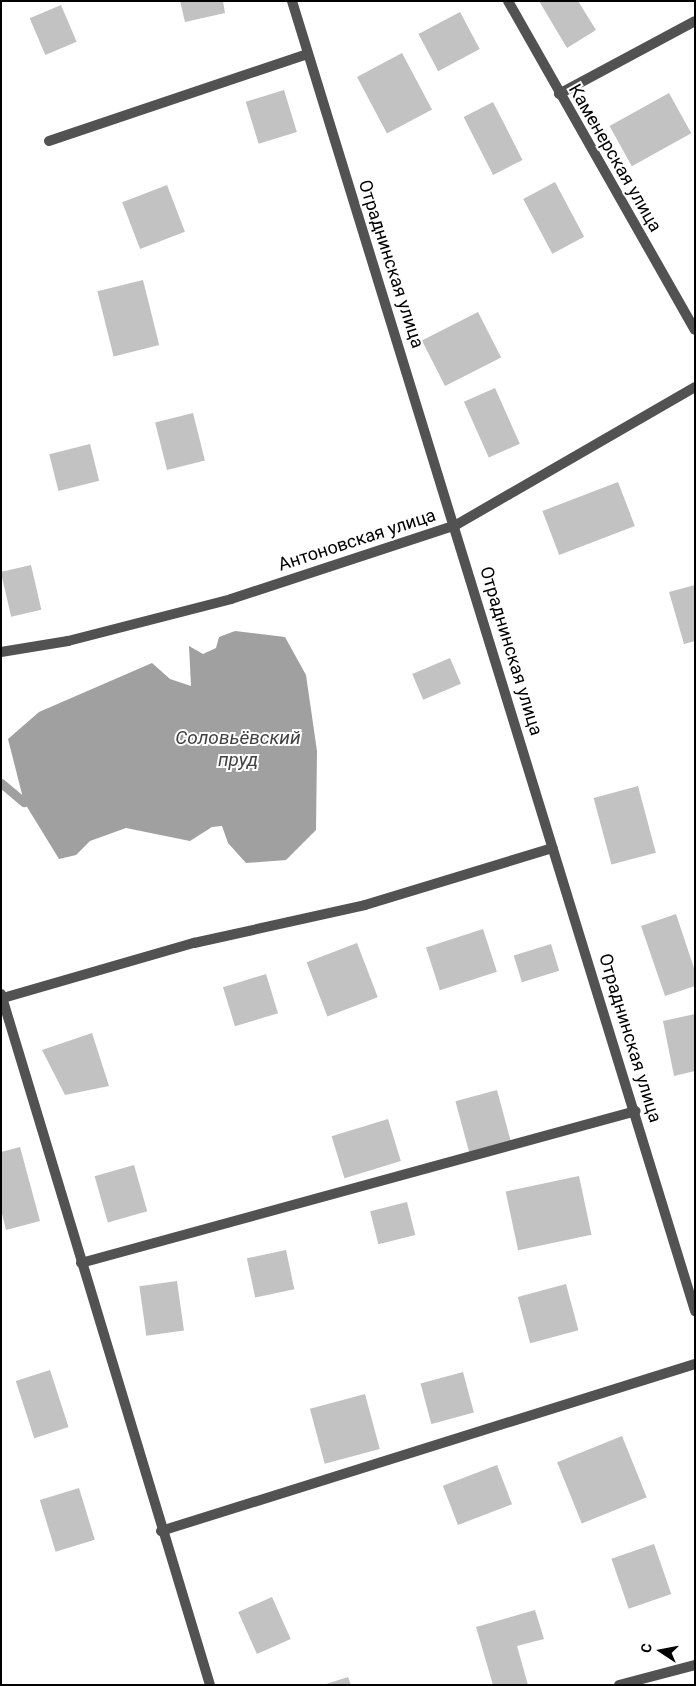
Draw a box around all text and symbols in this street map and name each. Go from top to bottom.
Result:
street label: Каменерская улица [564,80,666,236]
street label: Отраднинская улица [354,177,428,351]
street label: Антоновская улица [276,504,438,576]
street label: Отраднинская улица [475,564,547,738]
water label: Соловьёвский пруд [175,727,301,771]
street label: Отраднинская улица [594,951,666,1125]
north arrow [636,1626,686,1676]
text: С [638,1642,655,1654]

